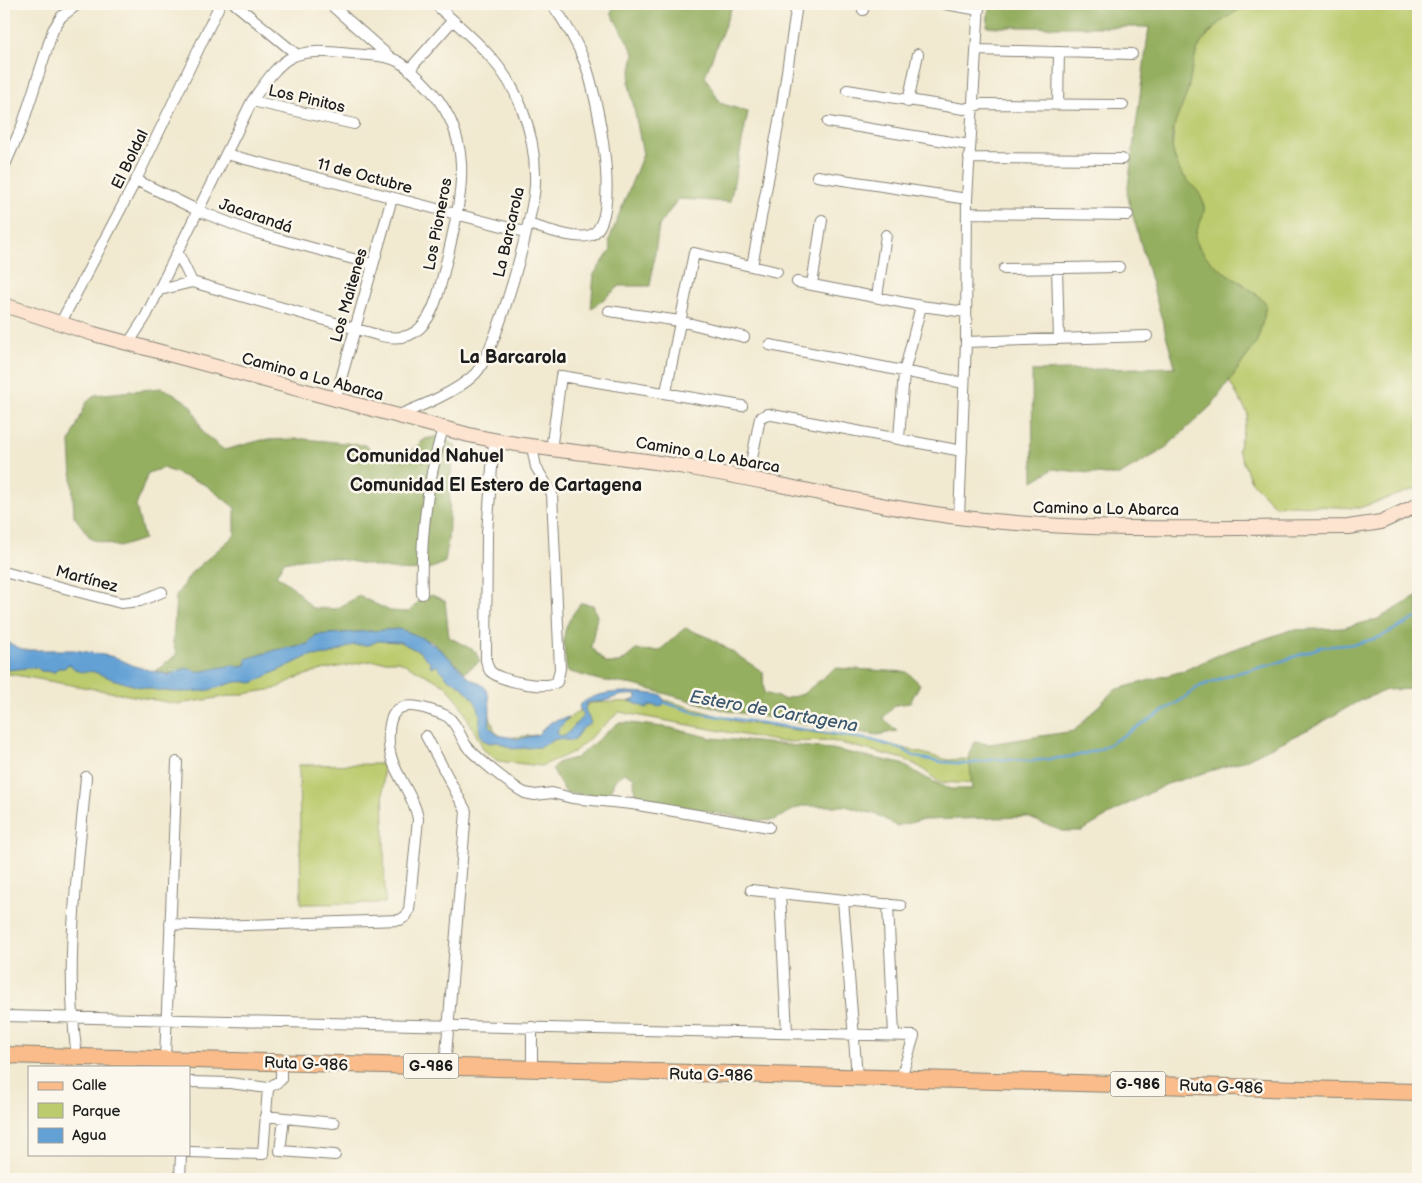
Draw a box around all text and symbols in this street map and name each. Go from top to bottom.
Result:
street label: Los Pinitos [266,81,347,118]
street label: El Boldal [108,127,153,192]
street label: 11 de Octubre [315,155,415,198]
street label: Los Pioneros [420,176,457,272]
street label: La Barcarola [490,185,529,279]
street label: Jacarandá [216,195,295,238]
street label: Los Maitenes [327,246,372,345]
district label: La Barcarola [459,347,567,368]
street label: Camino a Lo Abarca [240,349,386,406]
street label: Camino a Lo Abarca [634,433,781,478]
district label: Comunidad Nahuel [346,446,504,467]
district label: Comunidad El Estero de Cartagena [350,475,642,496]
street label: Camino a Lo Abarca [1033,499,1179,520]
street label: Martínez [53,562,120,597]
water label: Estero de Cartagena [688,686,860,737]
street label: Ruta G-986 [263,1054,349,1075]
road number: G-986 [404,1054,458,1078]
street label: Ruta G-986 [669,1065,754,1086]
legend [28,1066,190,1156]
road number: G-986 [1110,1072,1166,1096]
text: Calle [72,1076,107,1095]
street label: Ruta G-986 [1178,1077,1264,1098]
text: Parque [72,1102,121,1121]
text: Agua [72,1126,106,1145]

